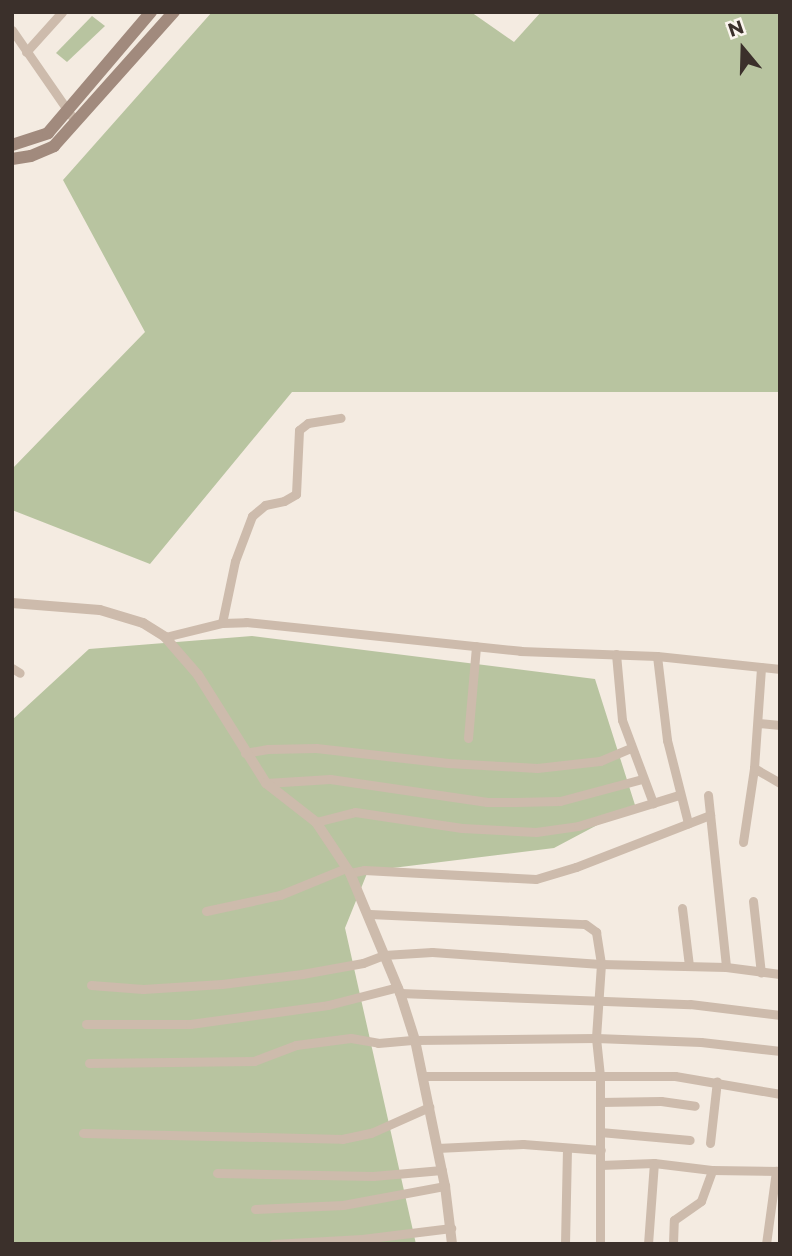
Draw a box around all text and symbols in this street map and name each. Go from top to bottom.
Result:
north arrow [708,14,778,84]
text: N [725,15,747,42]

